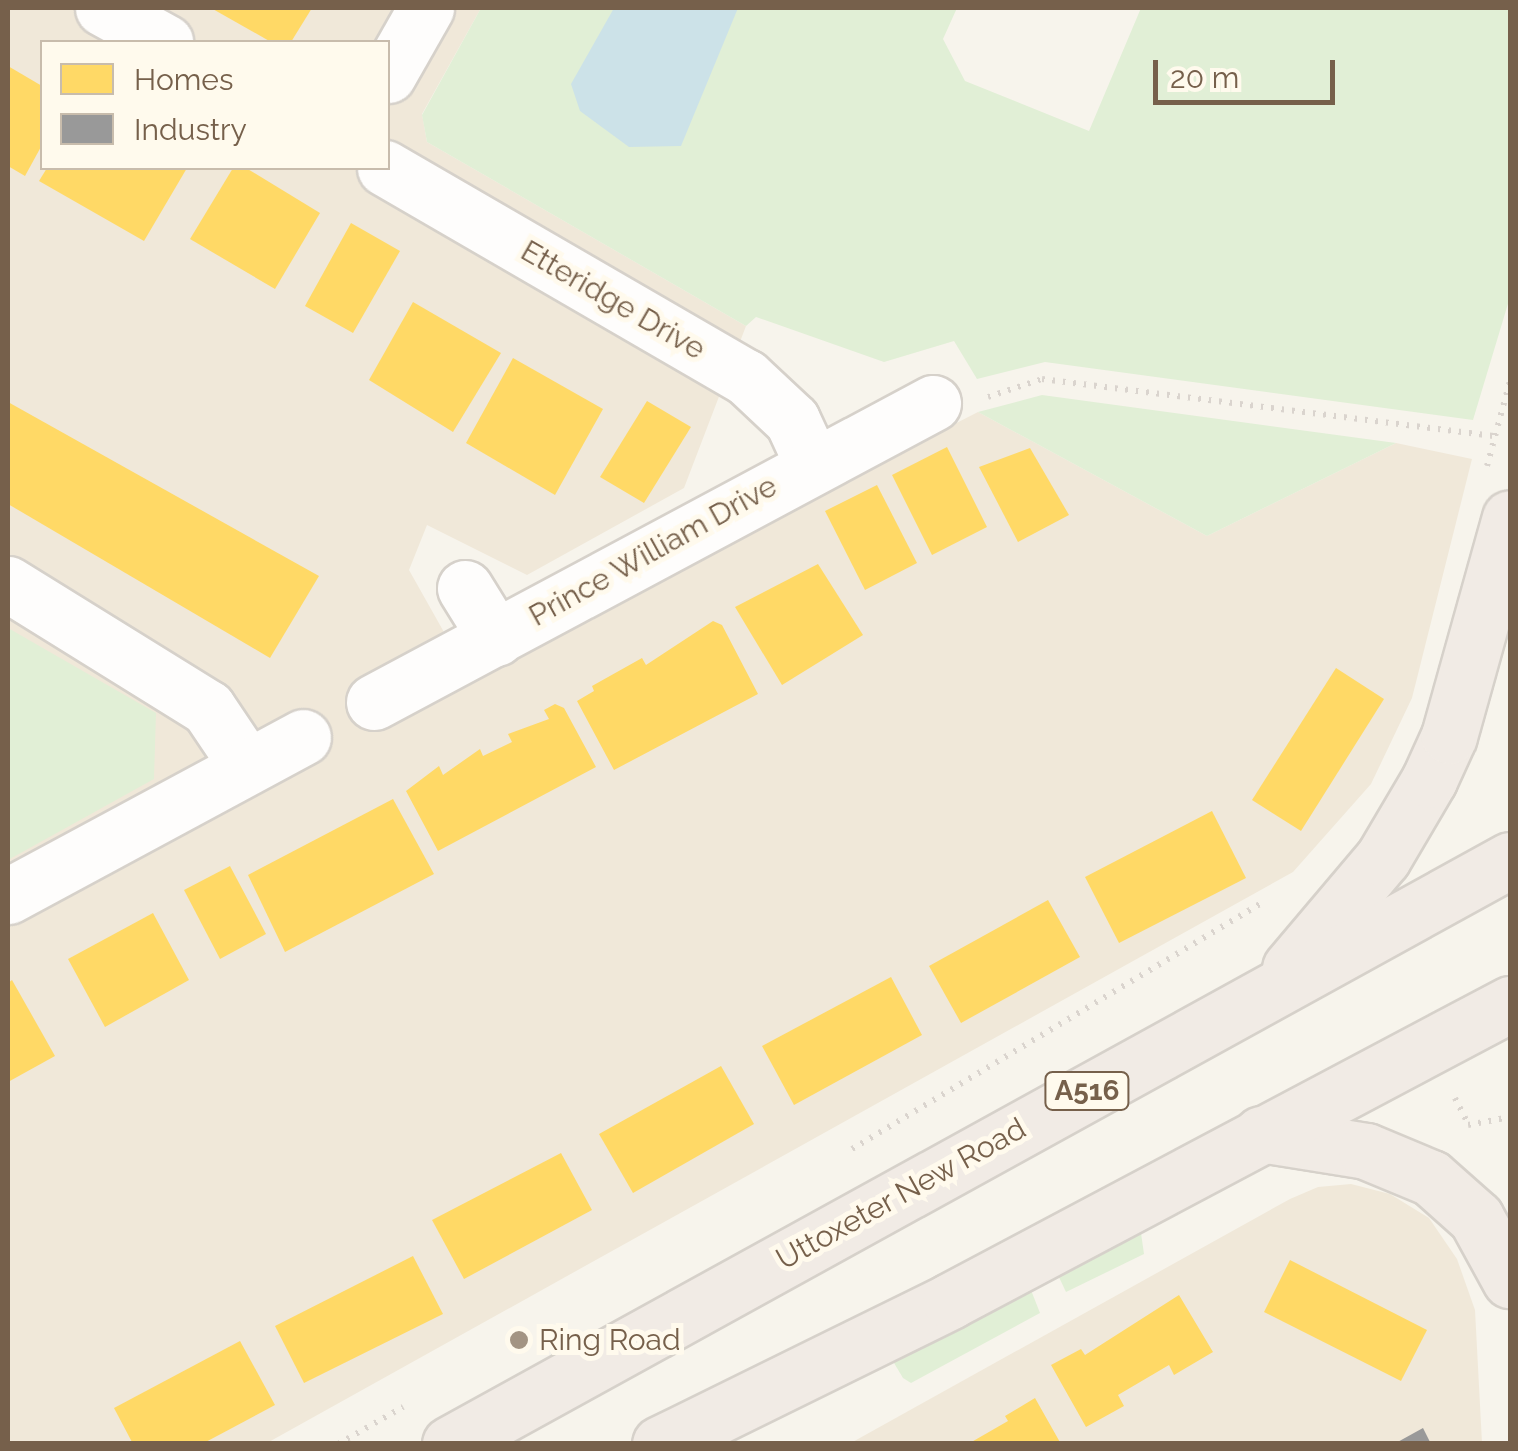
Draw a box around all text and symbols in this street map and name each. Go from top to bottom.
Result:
legend [40,40,390,170]
scale bar [1158,40,1340,102]
text: 20 m [1170,60,1239,95]
text: Homes [134,62,233,97]
text: Industry [134,112,247,147]
street label: Etteridge Drive [515,233,711,367]
street label: Prince William Drive [522,468,784,634]
road number: A516 [1042,1068,1132,1114]
street label: Uttoxeter New Road [769,1110,1033,1278]
place label: Ring Road [539,1322,681,1358]
marker: Ring Road [508,1329,530,1351]

